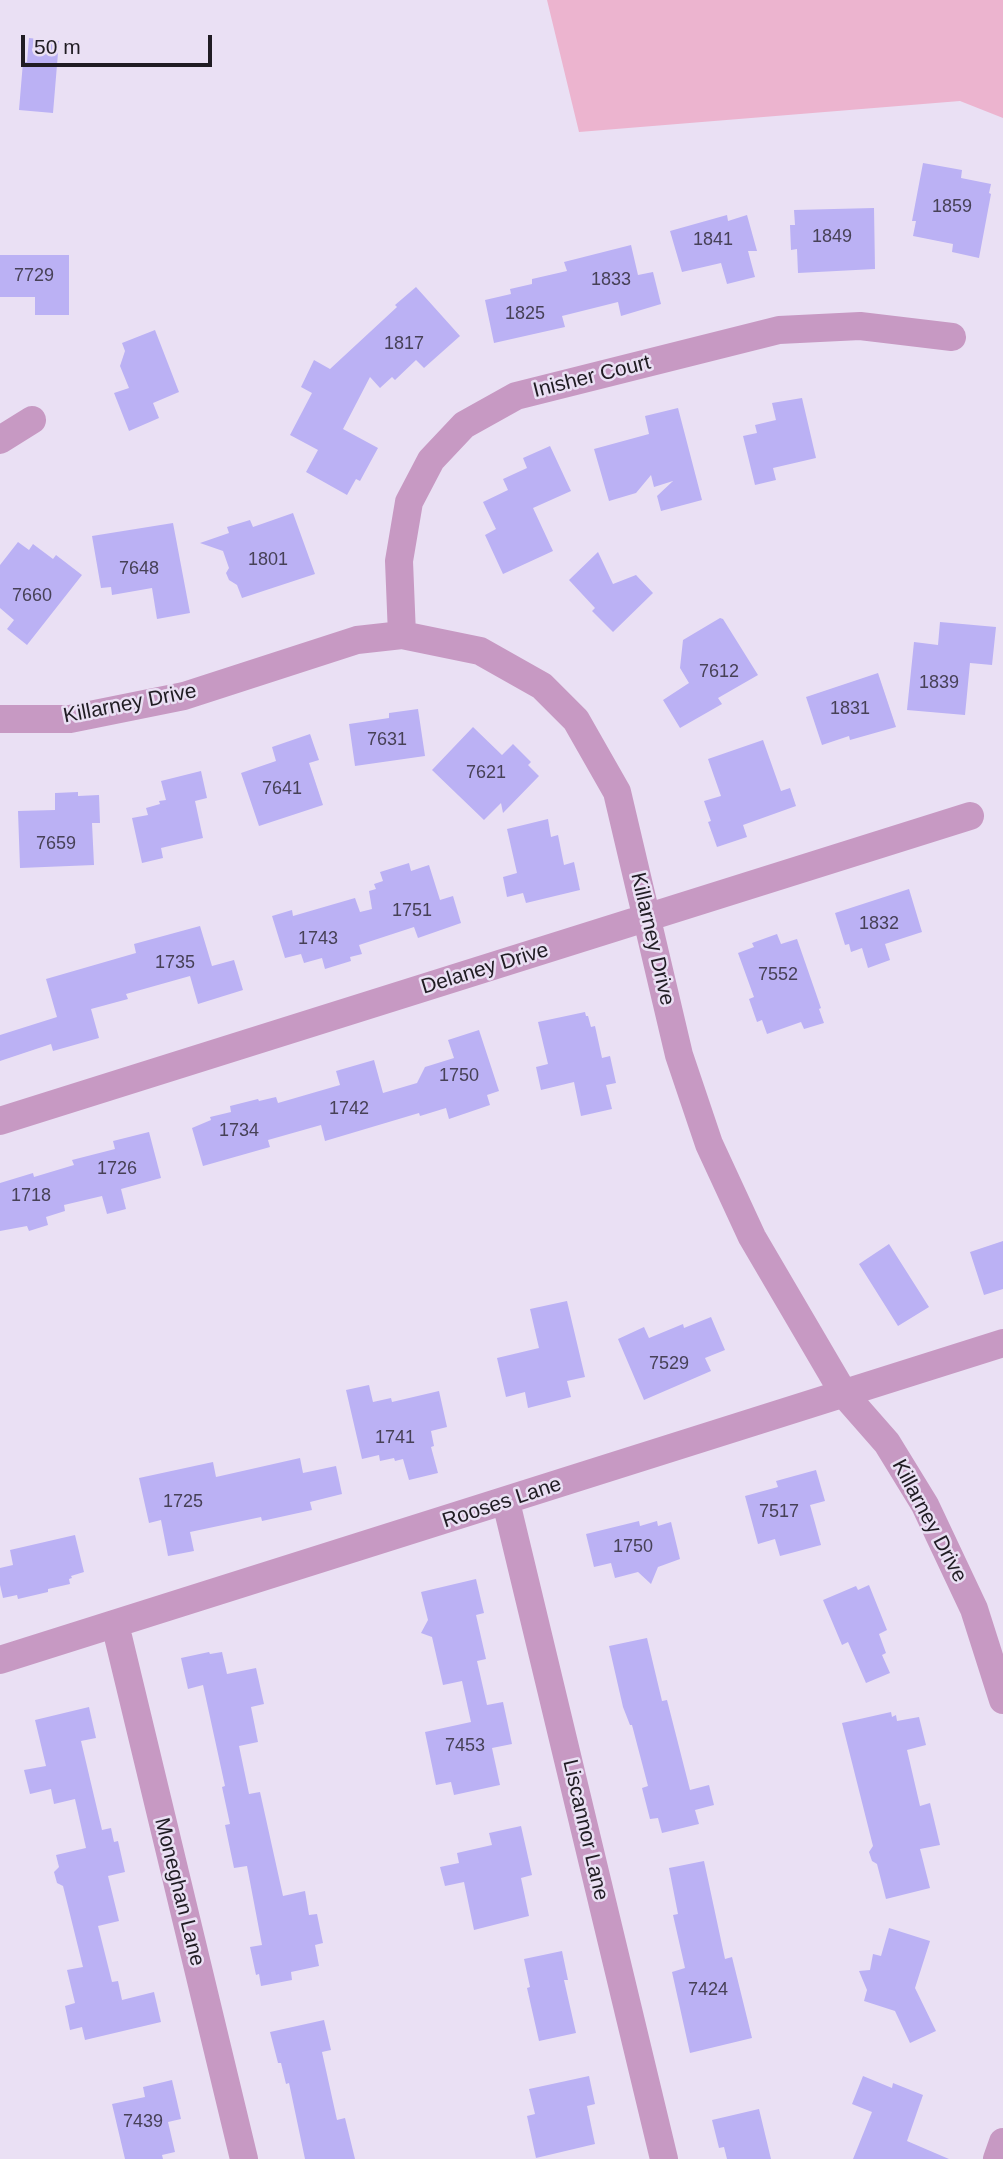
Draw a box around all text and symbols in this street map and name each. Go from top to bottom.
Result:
scale bar [24,21,215,65]
text: 50 m [34,35,81,58]
house number: 1859 [932,196,972,218]
house number: 1849 [812,226,852,248]
house number: 1841 [693,229,733,251]
house number: 7729 [14,265,54,287]
house number: 1833 [591,269,631,291]
house number: 1825 [505,303,545,325]
house number: 1817 [384,333,424,355]
street label: Inisher Court [531,350,653,404]
house number: 1801 [248,549,288,571]
house number: 7648 [119,558,159,580]
house number: 7660 [12,585,52,607]
house number: 7612 [699,661,739,683]
house number: 1839 [919,672,959,694]
street label: Killarney Drive [61,679,199,729]
house number: 1831 [830,698,870,720]
house number: 7631 [367,729,407,751]
house number: 7621 [466,762,506,784]
house number: 7641 [262,778,302,800]
house number: 7659 [36,833,76,855]
street label: Killarney Drive [624,870,680,1008]
house number: 1751 [392,900,432,922]
house number: 1832 [859,913,899,935]
house number: 1743 [298,928,338,950]
street label: Delaney Drive [418,938,552,1000]
house number: 1735 [155,952,195,974]
house number: 7552 [758,964,798,986]
house number: 1750 [439,1065,479,1087]
house number: 1742 [329,1098,369,1120]
house number: 1734 [219,1120,259,1142]
house number: 1726 [97,1158,137,1180]
house number: 1718 [11,1185,51,1207]
house number: 7529 [649,1353,689,1375]
house number: 1741 [375,1427,415,1449]
street label: Killarney Drive [886,1455,972,1587]
street label: Rooses Lane [439,1472,565,1534]
house number: 1725 [163,1491,203,1513]
house number: 7517 [759,1501,799,1523]
house number: 1750 [613,1536,653,1558]
house number: 7453 [445,1735,485,1757]
street label: Liscannor Lane [557,1757,613,1903]
street label: Moneghan Lane [148,1815,210,1969]
house number: 7424 [688,1979,728,2001]
house number: 7439 [123,2111,163,2133]

